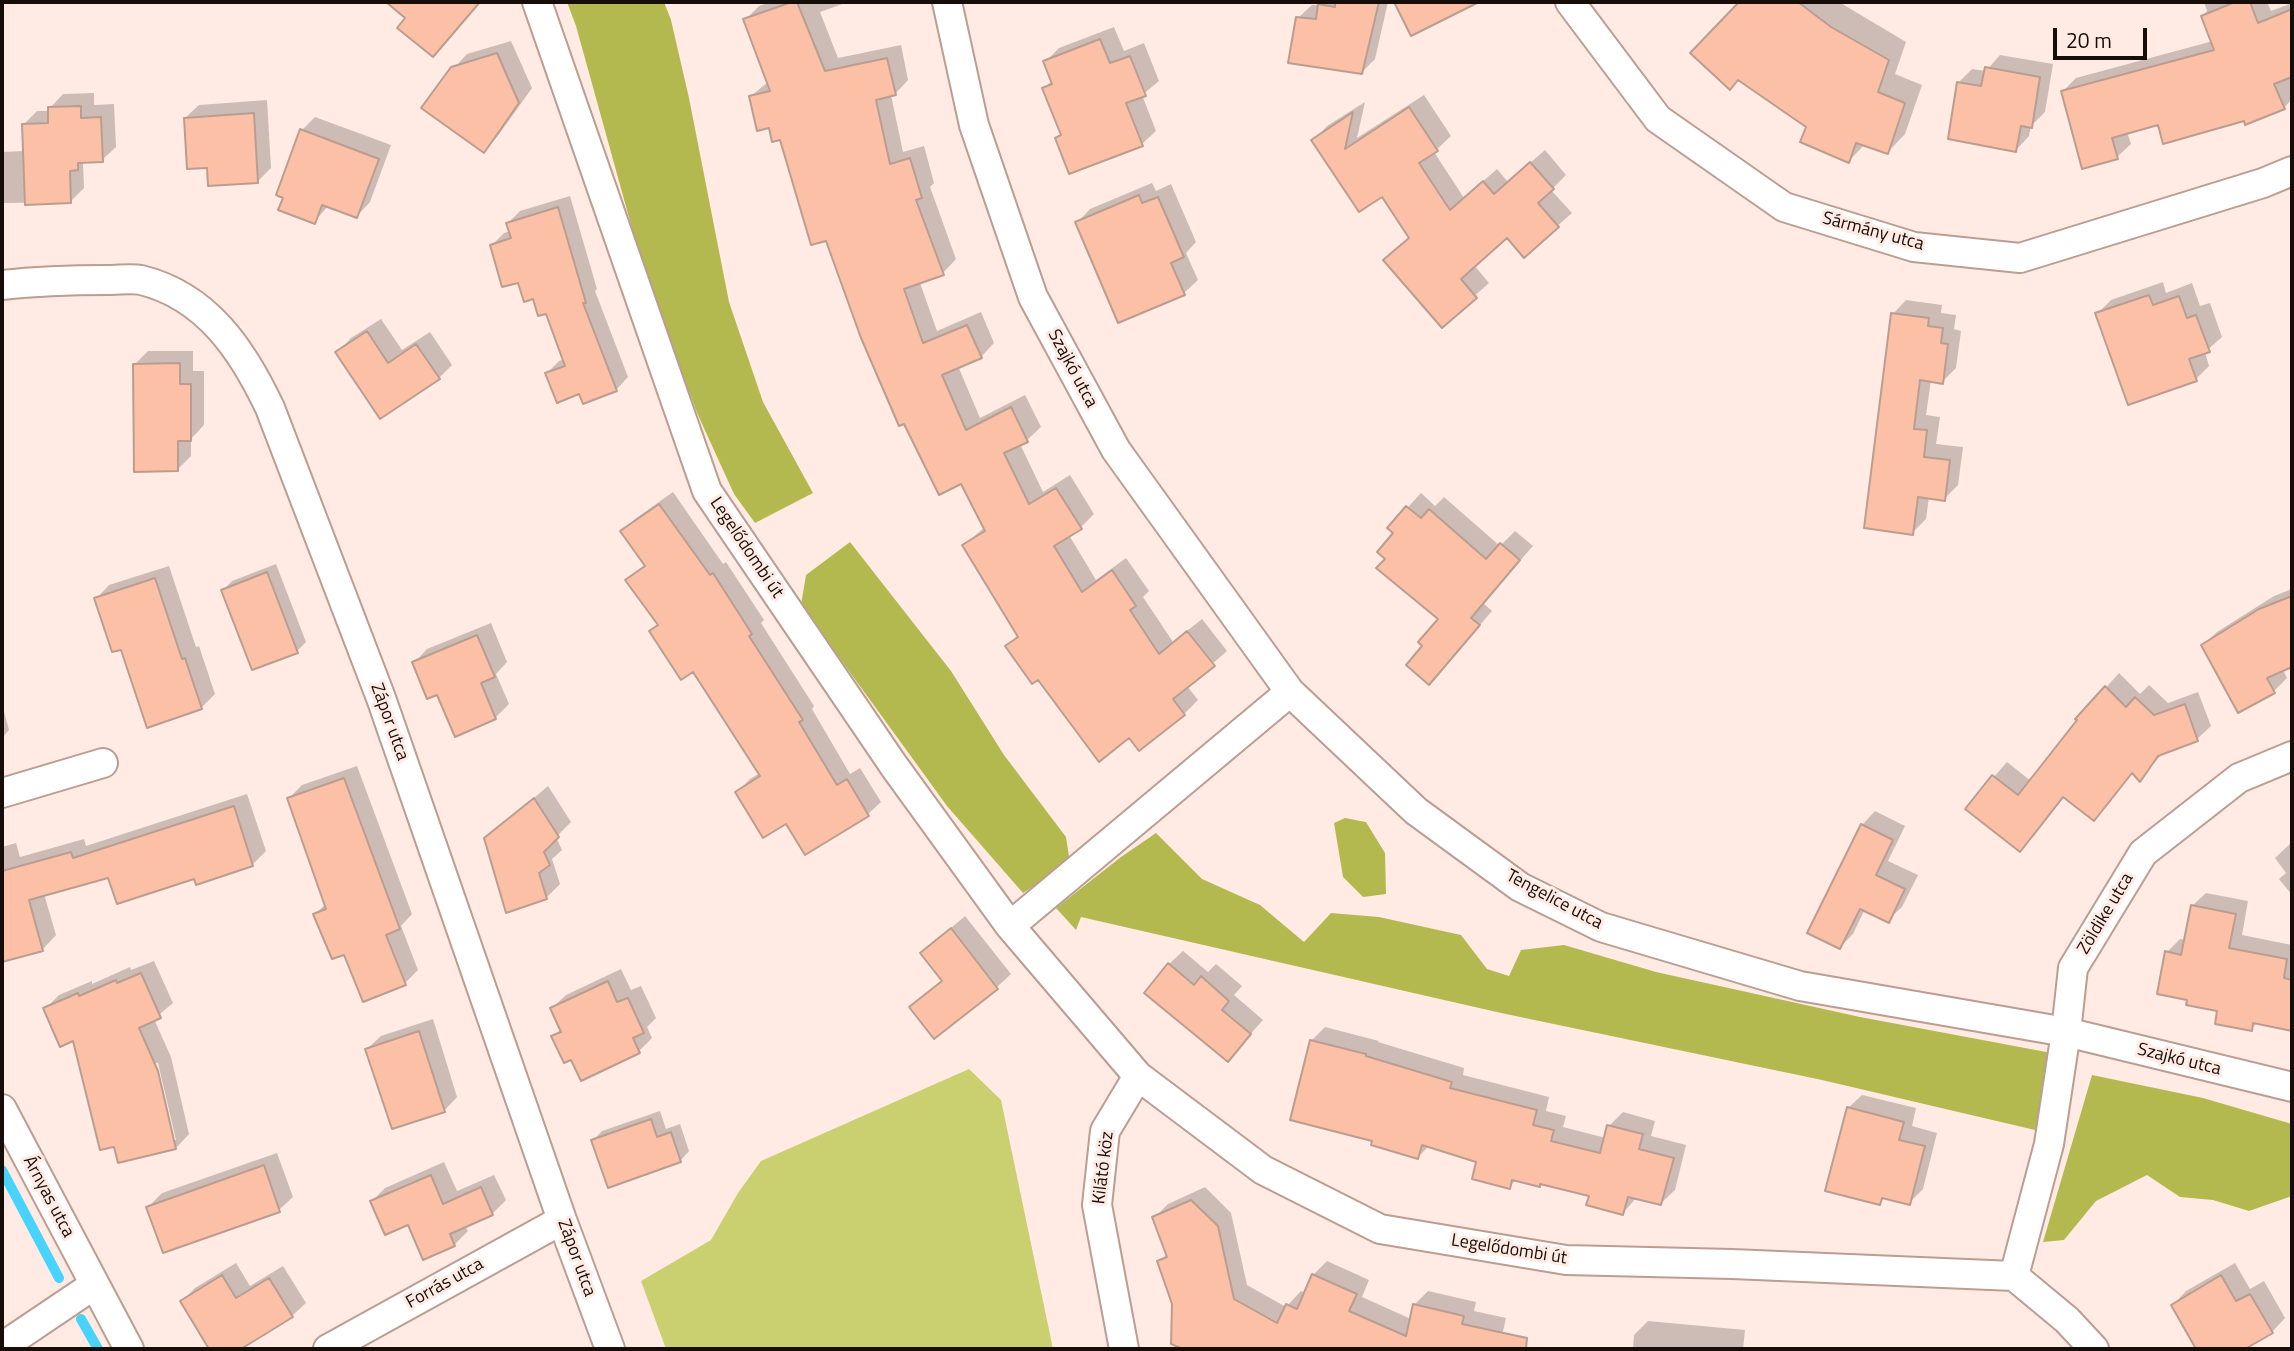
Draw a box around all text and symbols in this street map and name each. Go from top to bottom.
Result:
scale bar [2056,14,2150,58]
text: 20 m [2066,24,2112,56]
street label: Sármány utca [1820,208,1926,256]
street label: Szajkó utca [1042,326,1102,412]
street label: Legelődombi út [704,493,788,603]
street label: Zápor utca [365,680,413,764]
street label: Tengelice utca [1502,865,1606,935]
street label: Zöldike utca [2073,870,2139,958]
street label: Szajkó utca [2135,1039,2223,1081]
street label: Kilátó köz [1089,1130,1119,1206]
street label: Árnyas utca [18,1153,78,1241]
street label: Zápor utca [552,1216,600,1300]
street label: Legelődombi út [1450,1230,1568,1270]
street label: Forrás utca [403,1254,487,1314]

